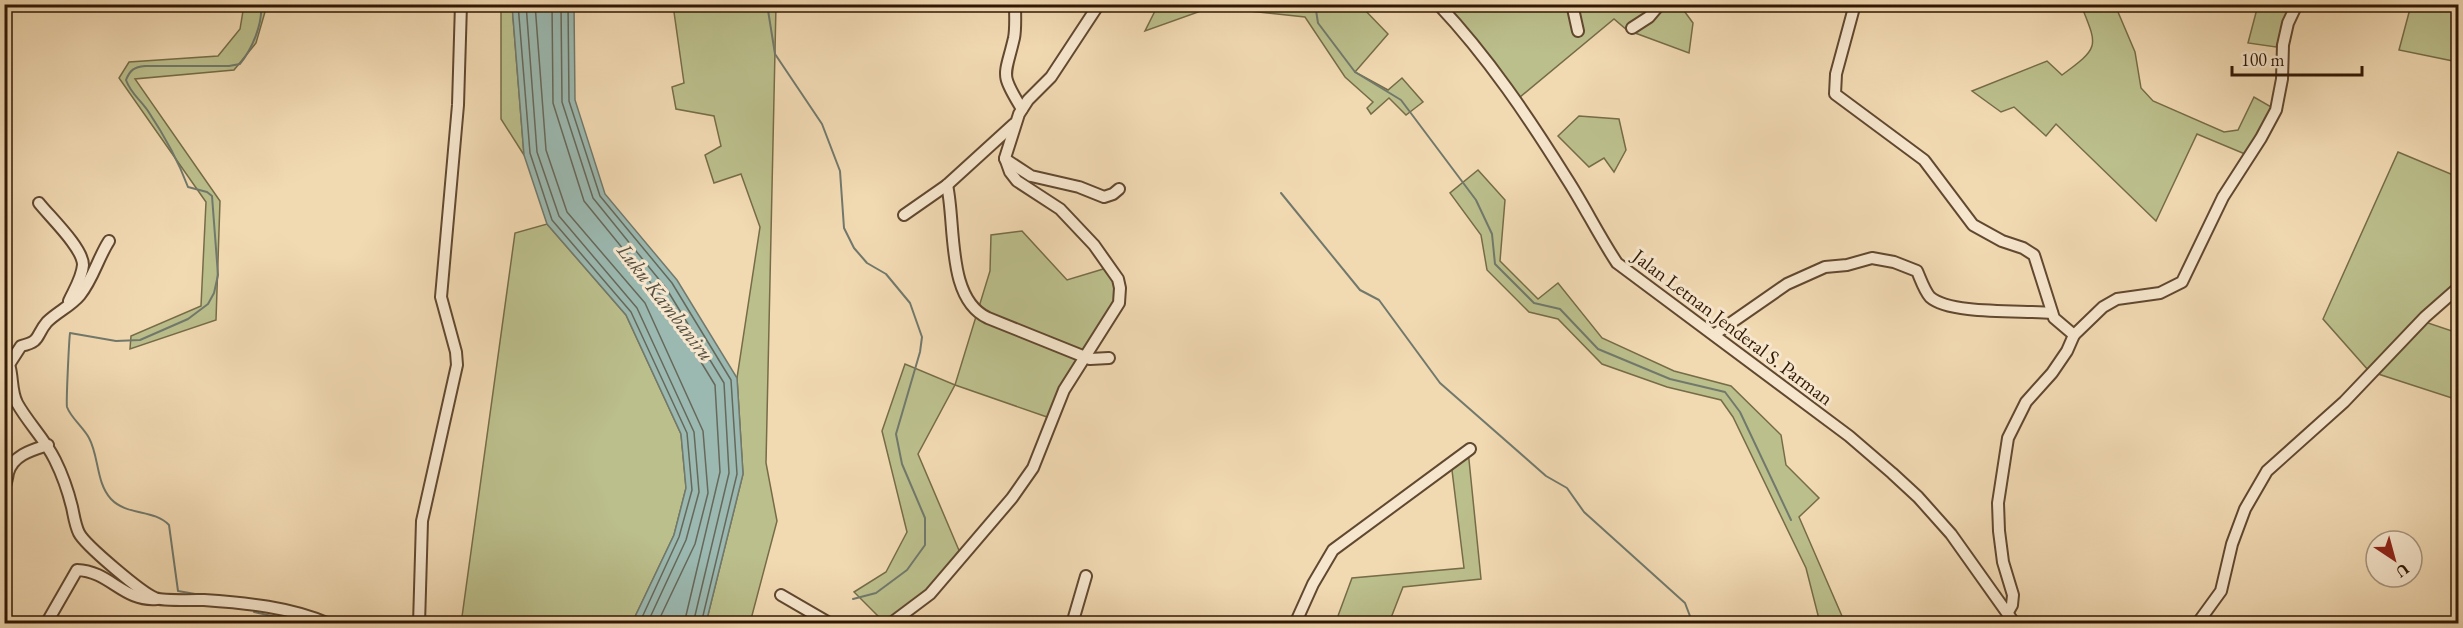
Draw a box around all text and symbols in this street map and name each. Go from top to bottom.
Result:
scale bar [2232,39,2362,77]
text: 100 m [2241,48,2285,71]
water label: Luku Kambaniru [611,237,720,366]
street label: Jalan Letnan Jenderal S. Parman [1626,242,1839,411]
north arrow [2364,529,2424,589]
text: U [2391,559,2414,583]

